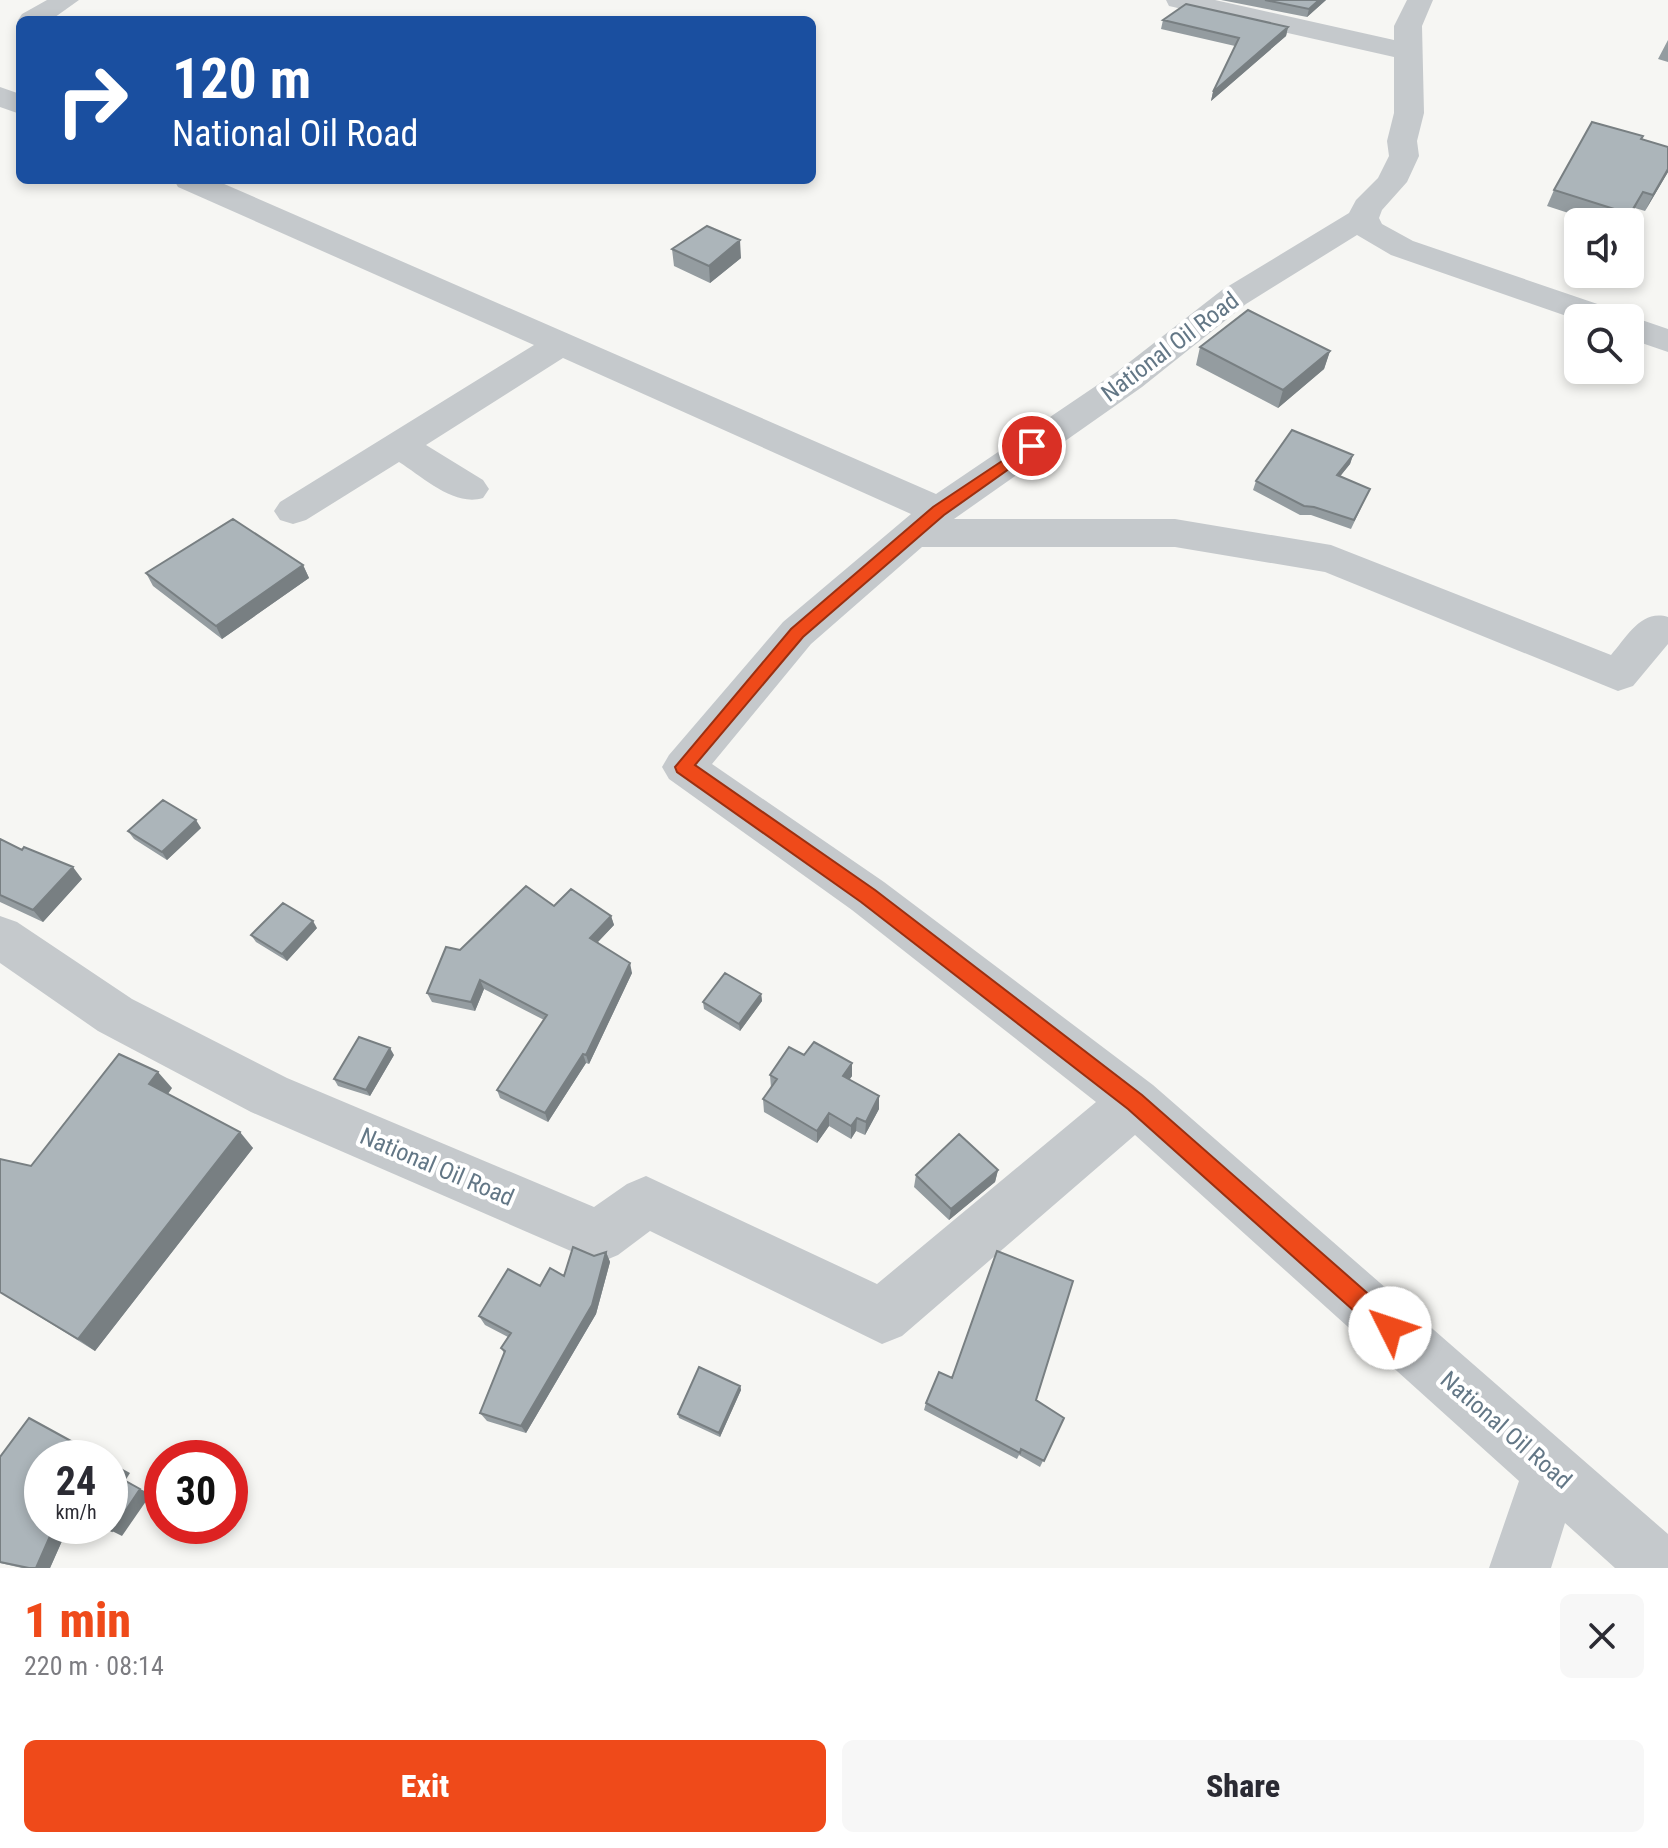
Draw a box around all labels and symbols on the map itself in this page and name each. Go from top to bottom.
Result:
street label: National Oil Road [1096,286,1244,408]
pin [998,412,1066,480]
street label: National Oil Road [356,1122,518,1212]
position arrow [1348,1286,1432,1370]
street label: National Oil Road [1435,1366,1577,1494]
speed limit sign: 30 [144,1440,248,1544]

